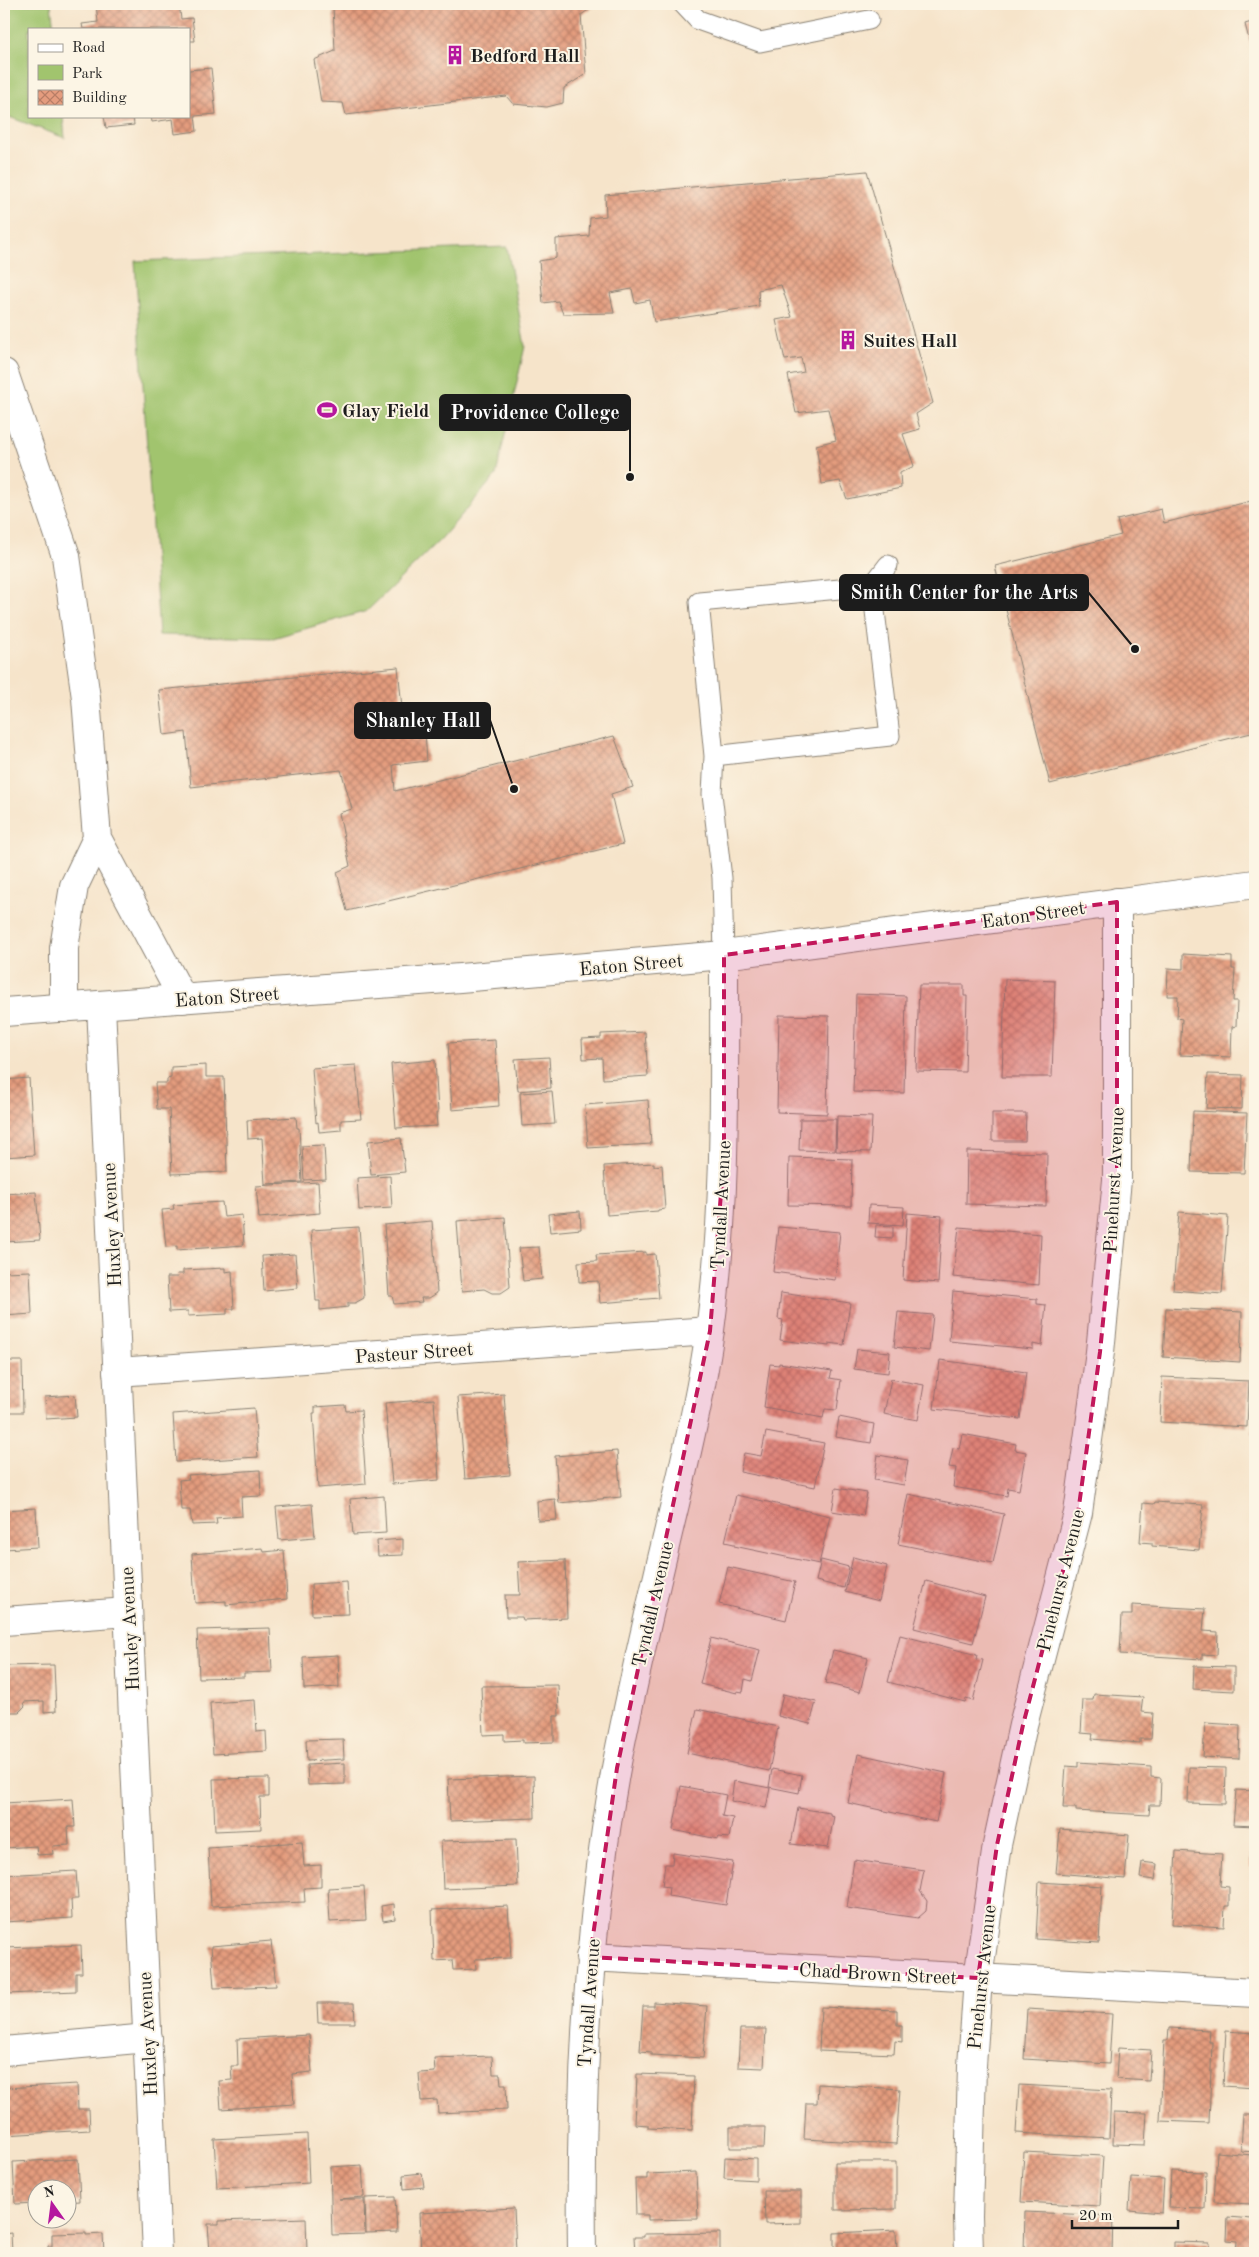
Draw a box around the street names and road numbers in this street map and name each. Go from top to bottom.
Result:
street label: Eaton Street [980,900,1086,933]
street label: Eaton Street [578,952,684,981]
street label: Eaton Street [174,985,280,1012]
street label: Pinehurst Avenue [1102,1107,1129,1253]
street label: Tyndall Avenue [710,1140,735,1270]
street label: Huxley Avenue [101,1162,126,1288]
street label: Pasteur Street [354,1341,474,1368]
street label: Pinehurst Avenue [1036,1508,1089,1654]
street label: Tyndall Avenue [631,1540,678,1670]
street label: Huxley Avenue [119,1566,144,1692]
street label: Pinehurst Avenue [966,1904,1001,2051]
street label: Tyndall Avenue [577,1938,604,2068]
street label: Chad Brown Street [798,1962,957,1989]
street label: Huxley Avenue [137,1971,162,2097]

